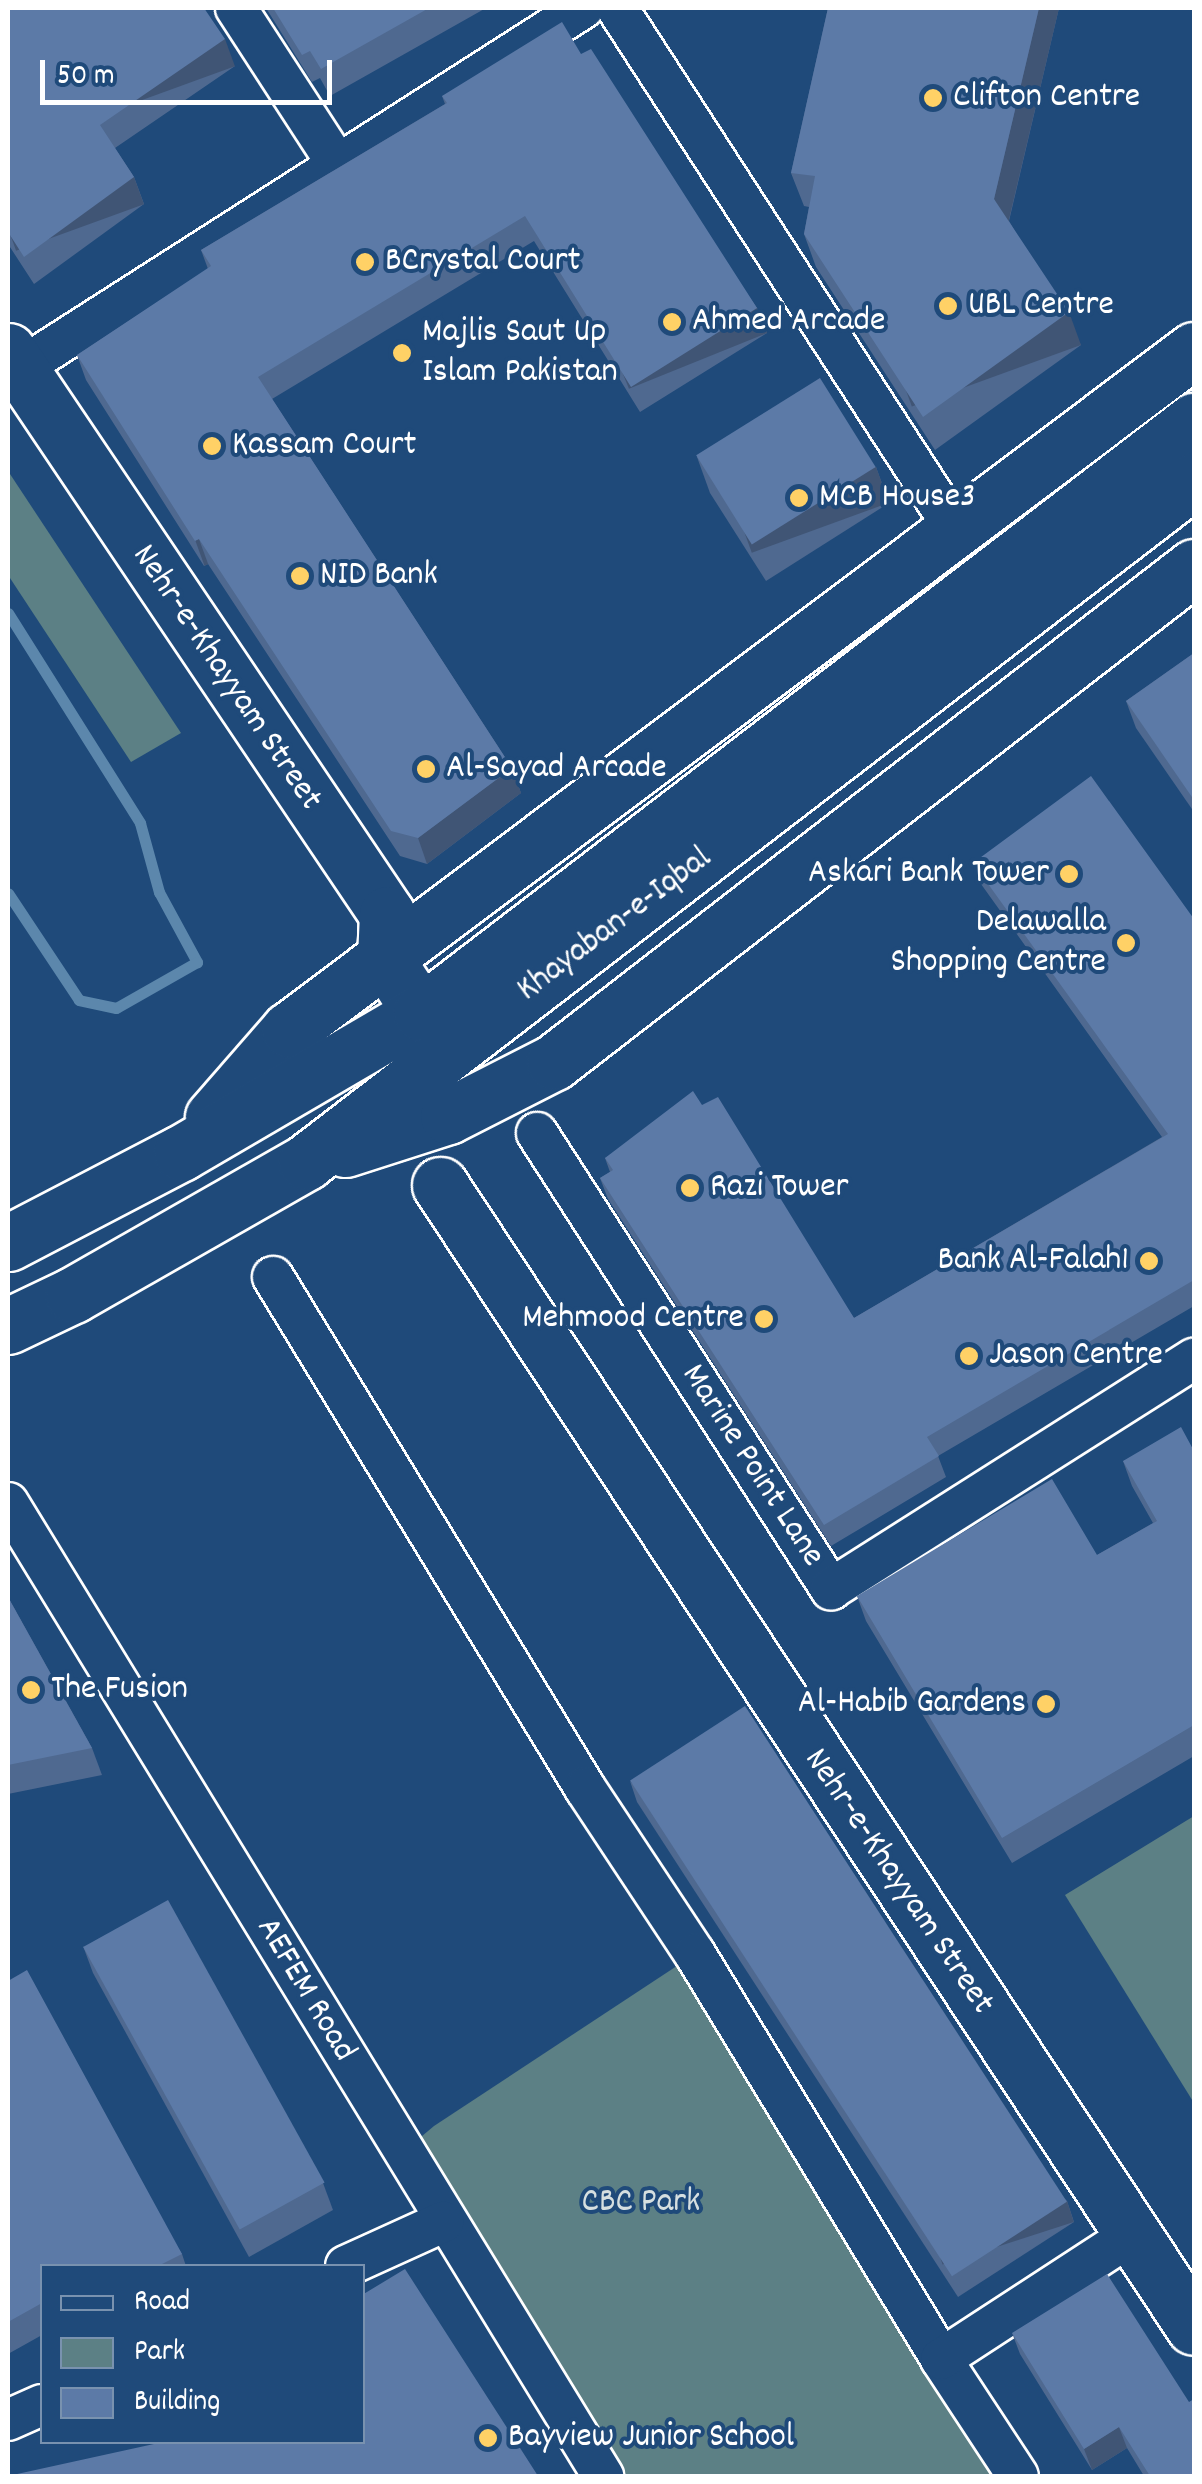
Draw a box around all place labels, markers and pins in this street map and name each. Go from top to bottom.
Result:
place label: Clifton Centre [953,77,1140,119]
marker: Clifton Centre [922,87,944,109]
place label: BCrystal Court [385,241,580,283]
marker: BCrystal Court [354,251,376,273]
place label: UBL Centre [968,285,1114,327]
marker: UBL Centre [937,295,959,317]
place label: Ahmed Arcade [692,301,885,343]
marker: Ahmed Arcade [661,311,683,333]
place label: Majlis Saut Up Islam Pakistan [422,312,618,394]
marker: Majlis Saut Up Islam Pakistan [391,342,413,364]
place label: Kassam Court [232,425,416,467]
marker: Kassam Court [201,435,223,457]
place label: MCB House3 [819,477,976,519]
marker: MCB House3 [788,487,810,509]
place label: NID Bank [320,555,438,597]
marker: NID Bank [289,565,311,587]
place label: Al-Sayad Arcade [446,748,667,790]
marker: Al-Sayad Arcade [415,758,437,780]
place label: Askari Bank Tower [808,853,1049,895]
marker: Askari Bank Tower [1058,863,1080,885]
place label: Delawalla Shopping Centre [891,902,1106,984]
marker: Delawalla Shopping Centre [1115,932,1137,954]
place label: Razi Tower [710,1167,849,1209]
marker: Razi Tower [679,1177,701,1199]
place label: Bank Al-Falah1 [938,1240,1129,1282]
marker: Bank Al-Falah1 [1138,1250,1160,1272]
place label: Mehmood Centre [522,1298,744,1340]
marker: Mehmood Centre [753,1308,775,1330]
place label: Jason Centre [989,1335,1163,1377]
marker: Jason Centre [958,1345,980,1367]
place label: The Fusion [51,1669,188,1711]
marker: The Fusion [20,1679,42,1701]
place label: Al-Habib Gardens [798,1683,1026,1725]
marker: Al-Habib Gardens [1035,1693,1057,1715]
place label: Bayview Junior School [508,2417,794,2459]
marker: Bayview Junior School [477,2427,499,2449]

